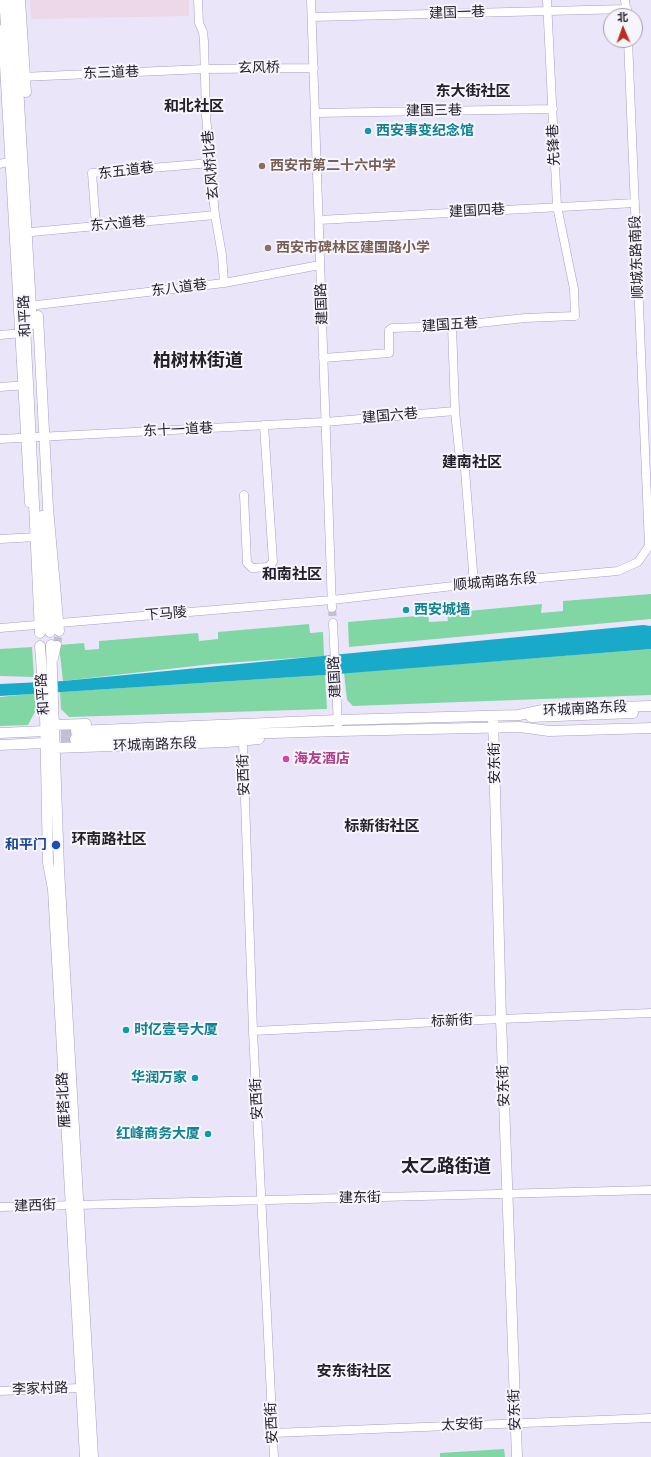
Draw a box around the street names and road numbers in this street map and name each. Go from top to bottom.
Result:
street label: 建国一巷 [429,4,485,22]
street label: 玄风桥 [238,59,280,77]
street label: 东三道巷 [83,64,139,82]
street label: 建国三巷 [406,102,462,120]
street label: 先锋巷 [545,124,563,166]
street label: 玄风桥北巷 [200,129,222,201]
street label: 东五道巷 [97,159,155,183]
street label: 建国四巷 [449,201,505,221]
street label: 东六道巷 [89,213,147,235]
street label: 顺城东路南段 [627,215,647,299]
street label: 东八道巷 [150,276,208,300]
street label: 建国路 [313,283,331,325]
street label: 和平路 [16,295,34,337]
street label: 建国五巷 [421,315,479,335]
street label: 建国六巷 [361,405,419,427]
street label: 东十一道巷 [143,420,213,440]
street label: 顺城南路东段 [452,570,538,594]
street label: 下马陵 [144,604,188,624]
street label: 建国路 [326,656,344,698]
street label: 和平路 [33,672,53,716]
street label: 环城南路东段 [543,698,627,720]
street label: 环城南路东段 [113,735,197,755]
street label: 安东街 [486,742,504,784]
street label: 安西街 [235,754,253,796]
street label: 标新街 [431,1012,473,1030]
street label: 安东街 [495,1065,513,1107]
street label: 雁塔北路 [54,1072,74,1128]
street label: 安西街 [248,1078,266,1120]
street label: 建东街 [339,1189,381,1207]
street label: 建西街 [14,1197,56,1215]
street label: 李家村路 [12,1380,68,1398]
street label: 安东街 [506,1389,524,1431]
street label: 安西街 [263,1402,281,1444]
street label: 太安街 [441,1416,483,1434]

